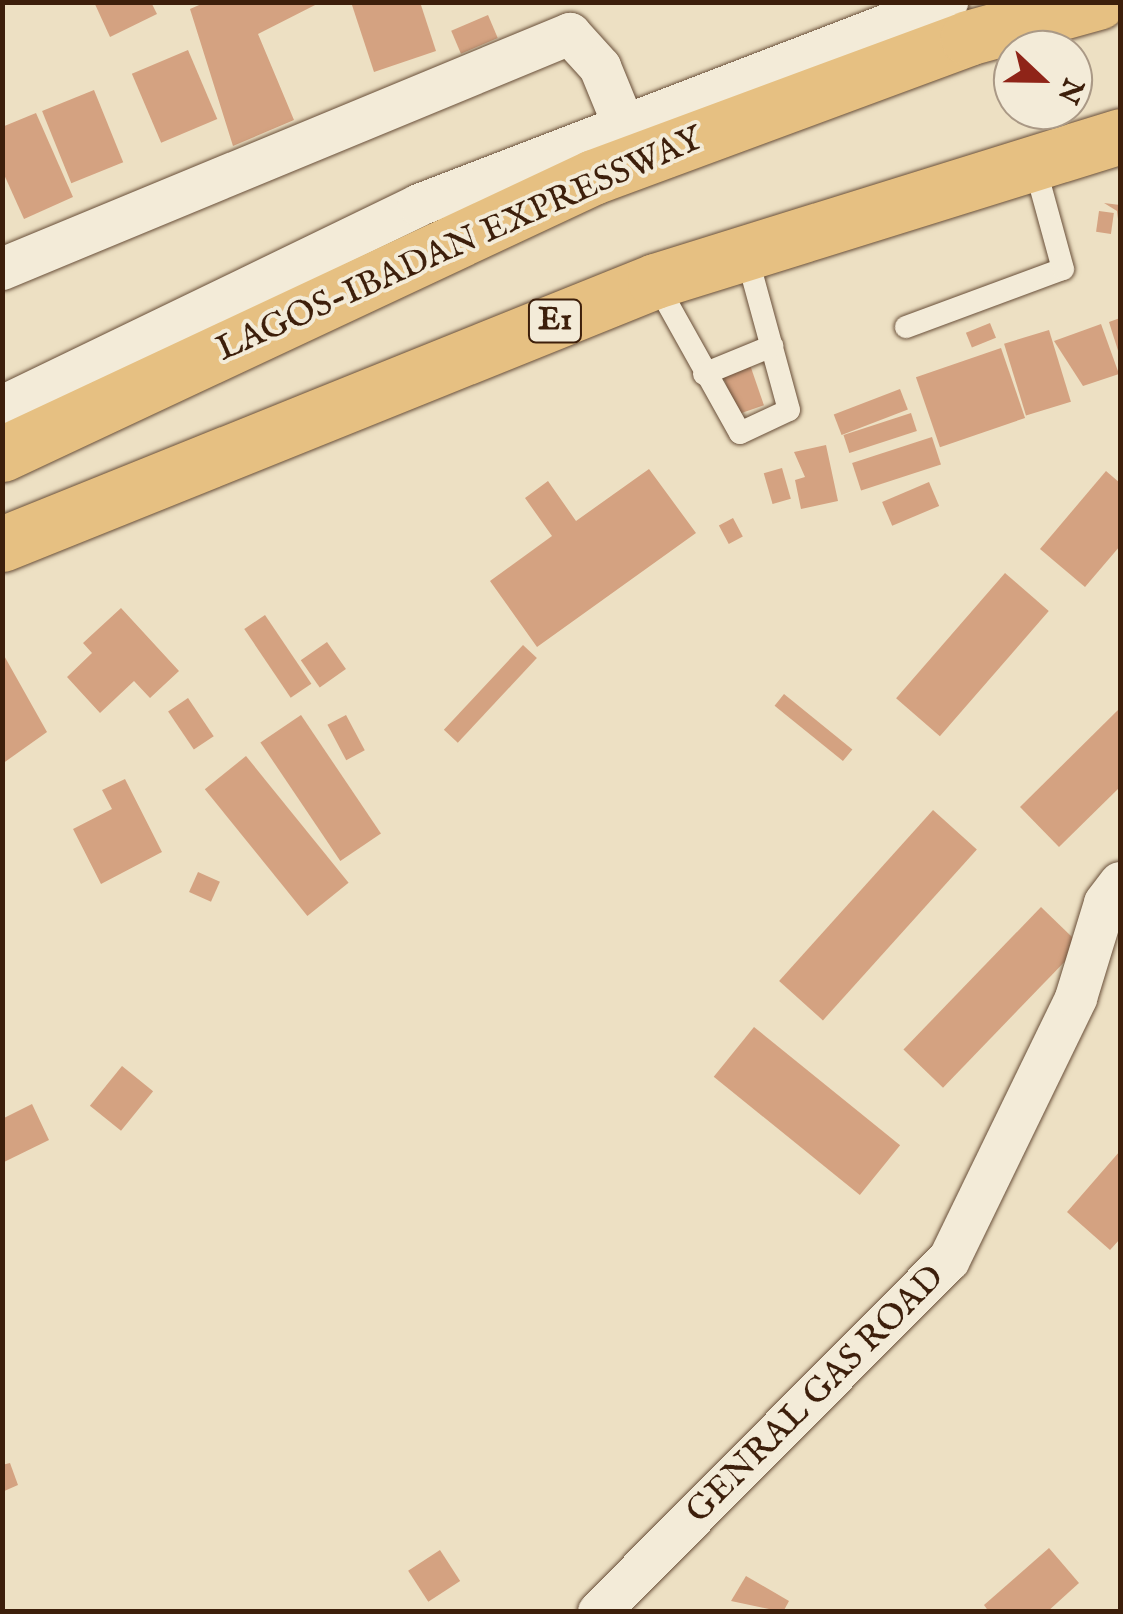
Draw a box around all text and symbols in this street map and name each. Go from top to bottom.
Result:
north arrow [993,30,1093,130]
text: N [1049,73,1090,108]
street label: LAGOS-IBADAN EXPRESSWAY [210,118,710,372]
road number: E1 [528,294,582,348]
street label: GENRAL GAS ROAD [678,1257,954,1533]

